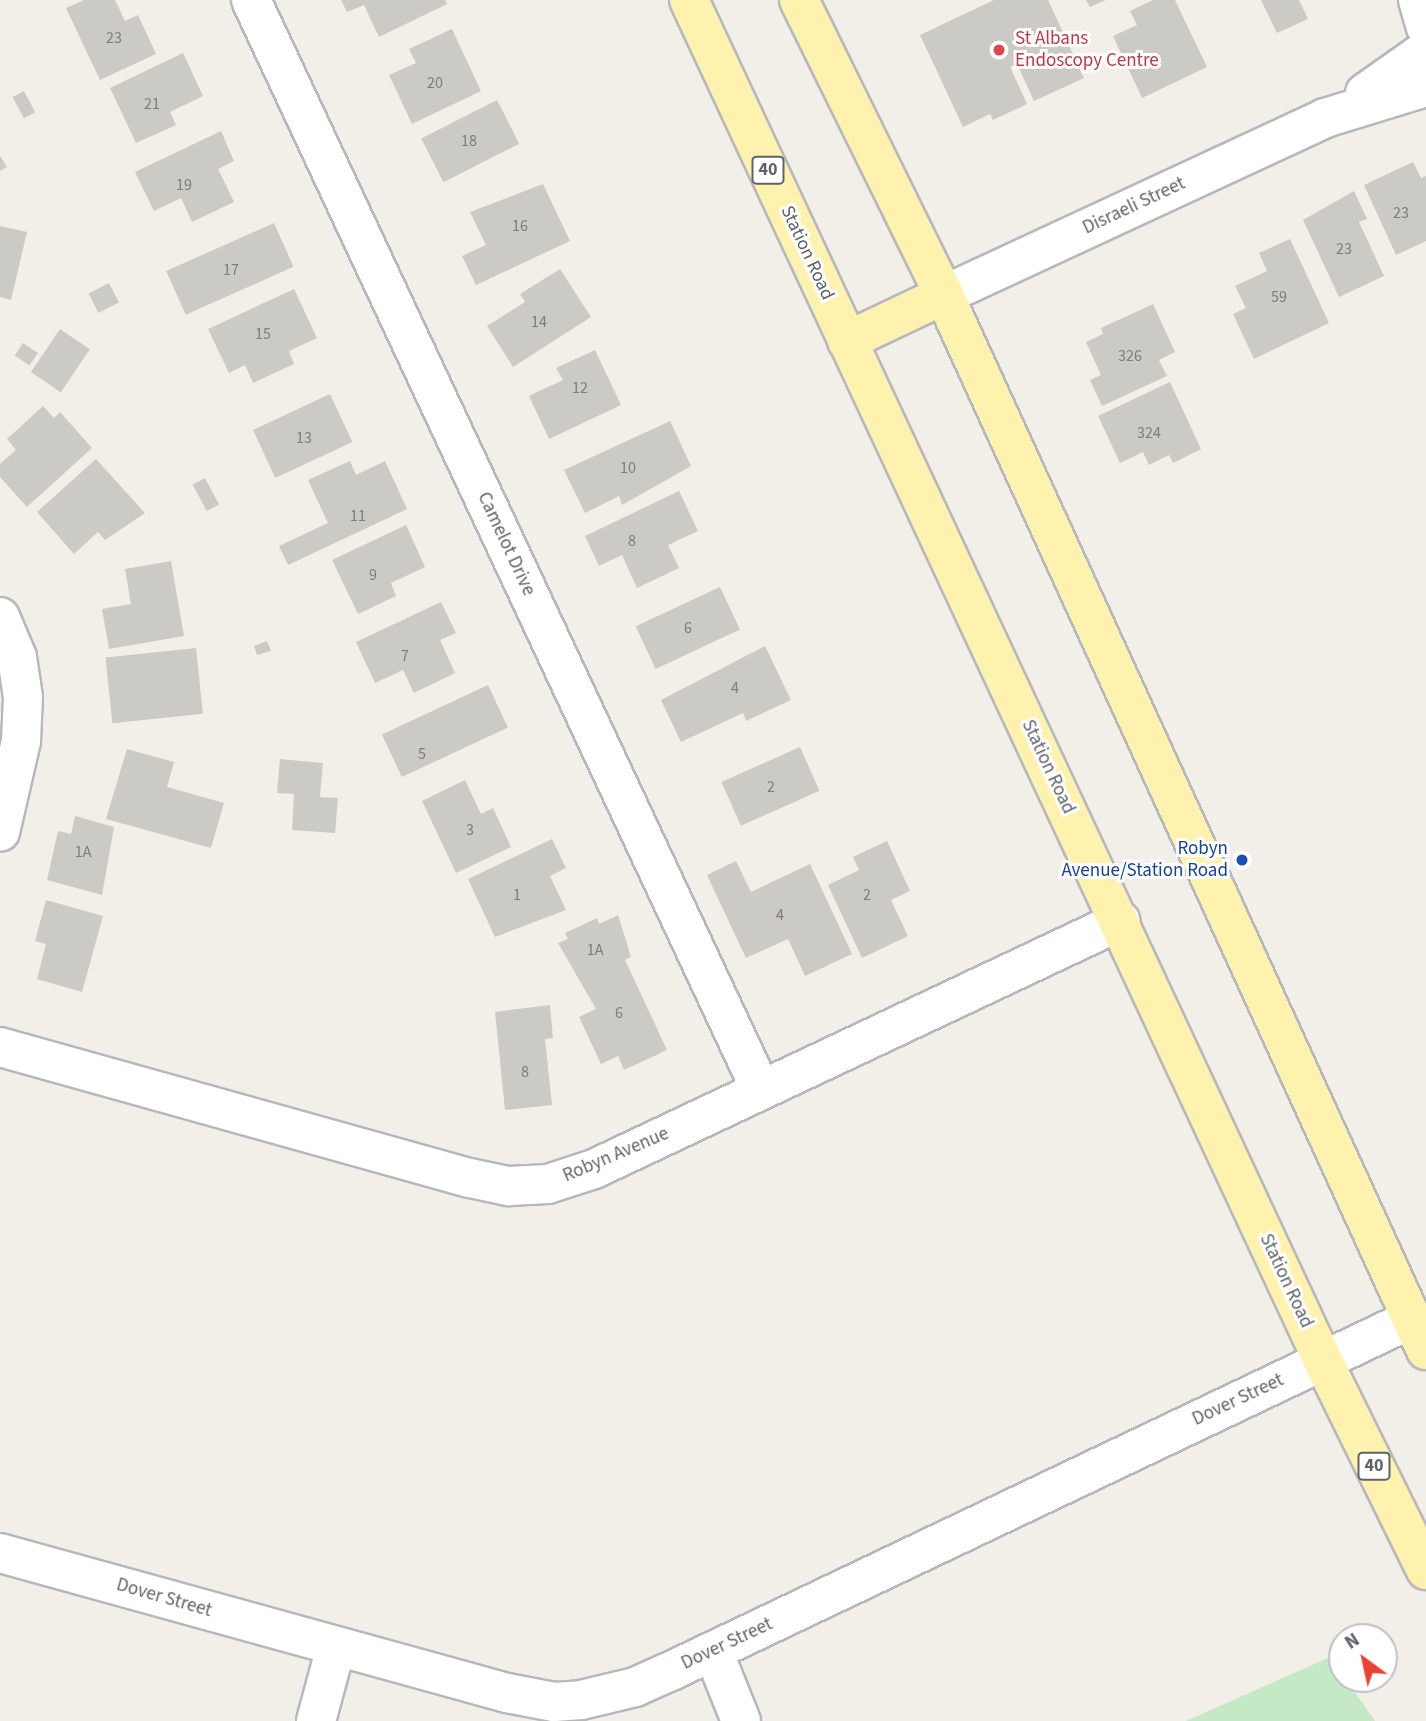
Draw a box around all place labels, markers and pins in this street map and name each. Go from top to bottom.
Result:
place label: St Albans Endoscopy Centre [1015,28,1159,72]
marker: St Albans Endoscopy Centre [989,40,1009,60]
place label: Robyn Avenue/Station Road [1061,838,1228,882]
marker: Robyn Avenue/Station Road [1234,852,1250,868]

